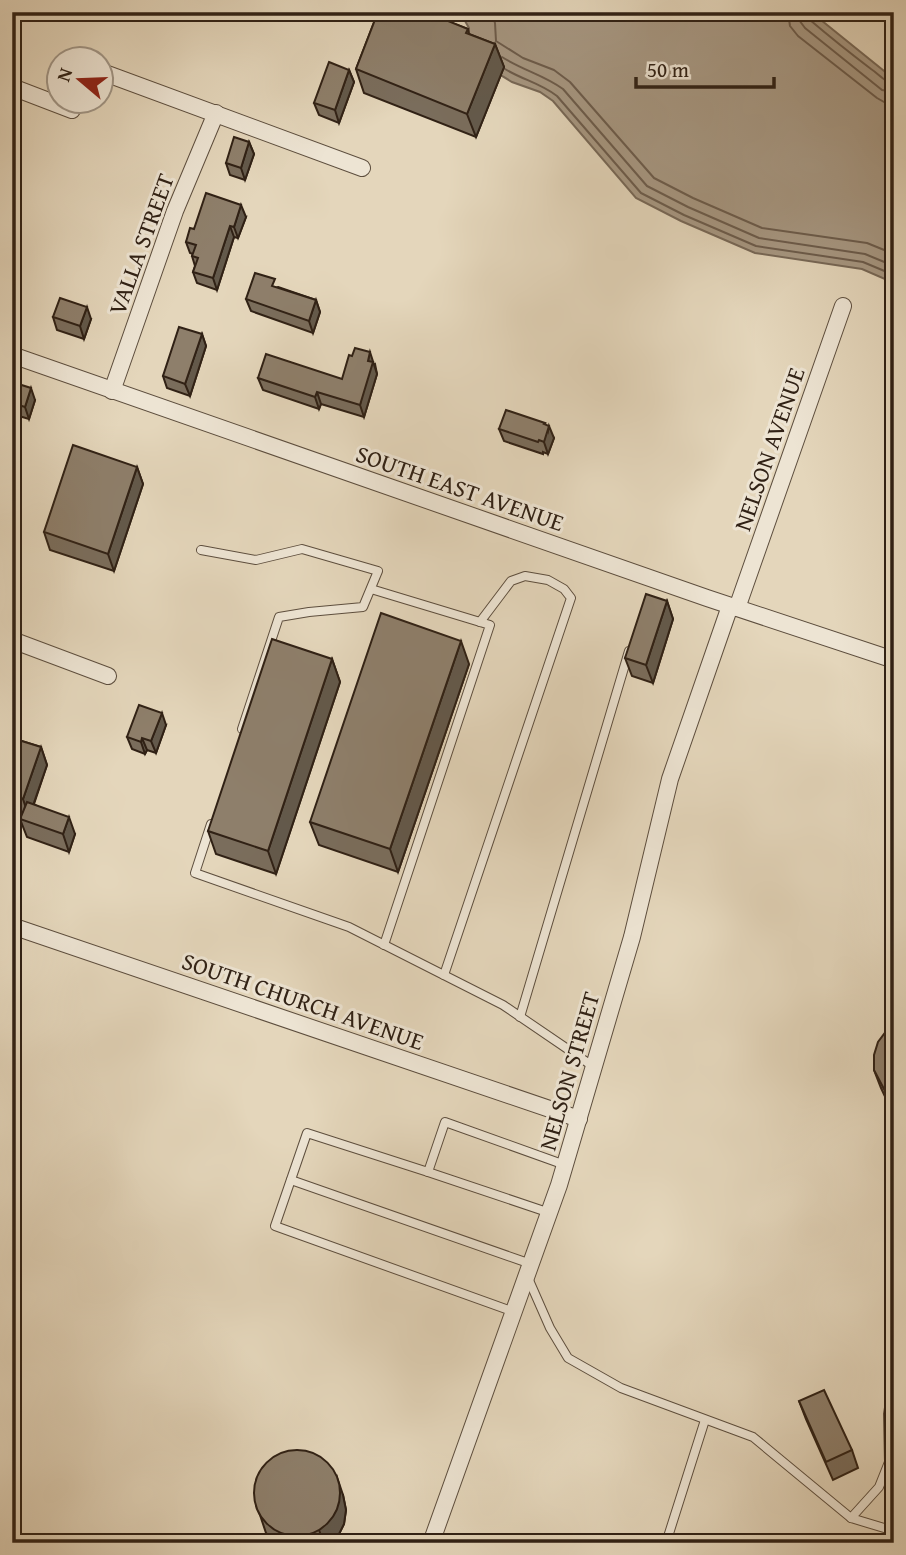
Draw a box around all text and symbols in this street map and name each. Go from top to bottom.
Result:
north arrow [46,46,116,116]
scale bar [636,46,775,90]
text: 50 m [647,54,689,85]
text: N [49,64,79,85]
street label: VALLA STREET [99,169,183,319]
street label: NELSON AVENUE [725,362,813,536]
street label: SOUTH EAST AVENUE [351,436,569,540]
street label: SOUTH CHURCH AVENUE [177,943,429,1059]
street label: NELSON STREET [530,988,608,1154]

